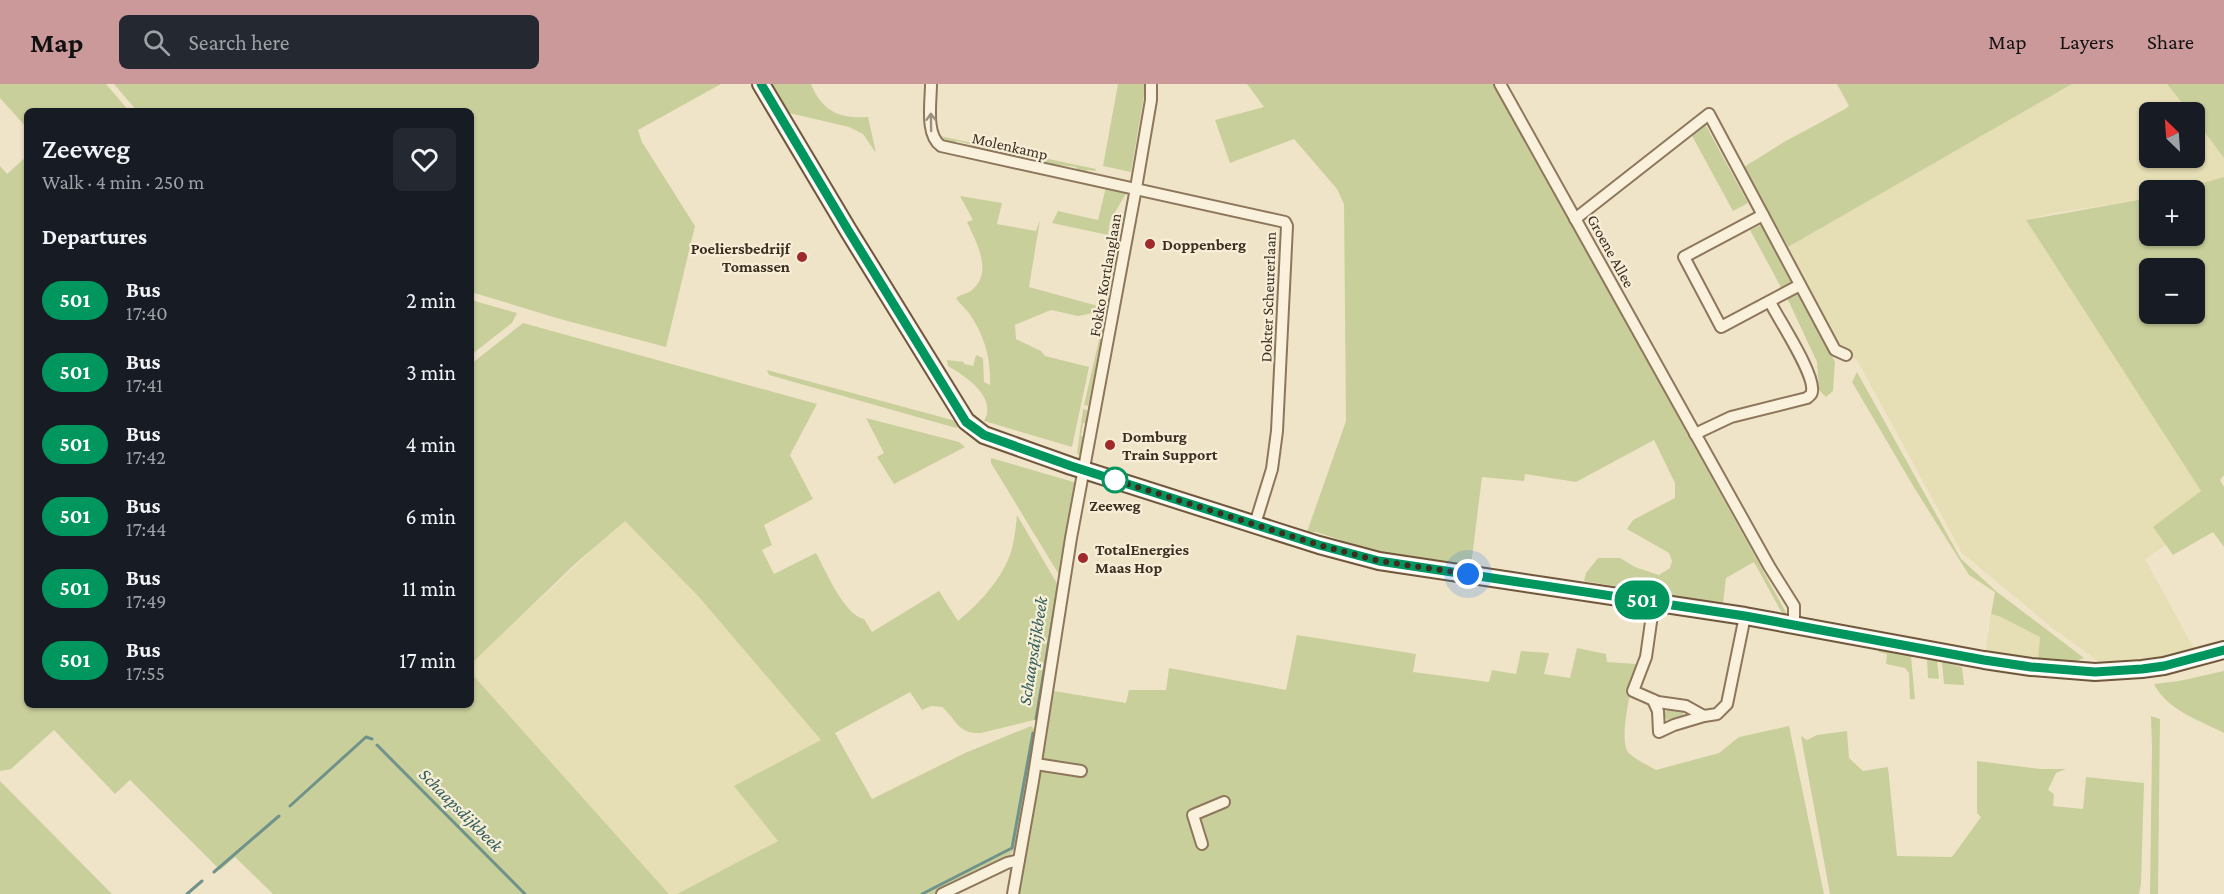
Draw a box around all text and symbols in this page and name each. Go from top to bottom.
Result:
search box [119,15,539,69]
icon: search [140,26,173,59]
text: Map [30,27,83,58]
text: Search here [188,30,289,55]
text: Map [1988,30,2027,54]
text: Layers [2060,30,2114,54]
text: Share [2147,30,2194,54]
north arrow [2139,102,2205,168]
map controls [2139,102,2205,324]
one-way arrow [925,112,937,132]
button: heart [393,128,456,191]
street label: Molenkamp [970,129,1050,164]
text: Zeeweg [42,133,130,164]
text: Walk · 4 min · 250 m [42,171,204,193]
button: + [2139,180,2205,246]
street label: Fokko Kortlanglaan [1086,212,1125,338]
street label: Groene Allee [1584,212,1638,290]
text: Departures [42,224,147,249]
street label: Dokter Scheurerlaan [1257,231,1279,363]
place label: Doppenberg [1162,236,1246,253]
marker: Doppenberg [1143,237,1157,251]
place label: Poeliersbedrijf Tomassen [691,240,792,275]
marker: Poeliersbedrijf Tomassen [795,250,809,264]
button: − [2139,258,2205,324]
text: Bus [126,277,160,302]
text: 501 [60,288,90,312]
text: 2 min [406,288,456,313]
text: 17:40 [126,302,168,324]
text: Bus [126,349,160,374]
text: 501 [60,360,90,384]
text: 3 min [406,360,456,385]
text: 17:41 [126,374,163,396]
text: Bus [126,421,160,446]
place label: Domburg Train Support [1122,428,1218,463]
text: 501 [60,432,90,456]
text: 4 min [405,432,456,457]
marker: Domburg Train Support [1103,438,1117,452]
text: 17:42 [126,446,166,468]
marker: Zeeweg [1102,467,1128,493]
text: Bus [126,493,160,518]
place label: Zeeweg [1089,497,1141,514]
text: 501 [60,504,90,528]
text: 6 min [405,504,456,529]
text: 17:44 [126,518,167,540]
place label: TotalEnergies Maas Hop [1095,541,1189,576]
marker: TotalEnergies Maas Hop [1076,551,1090,565]
your location [1453,559,1483,589]
text: Bus [126,565,160,590]
text: 501 [60,576,90,600]
text: 11 min [402,576,456,601]
line badge: 501 [1608,580,1676,620]
text: 501 [1627,588,1657,612]
text: 17:49 [126,590,166,612]
water label: Schaapsdijkbeek [1015,594,1053,707]
text: Bus [126,637,160,662]
text: 501 [60,648,90,672]
text: 17 min [399,648,456,673]
text: 17:55 [126,662,165,684]
water label: Schaapsdijkbeek [414,764,508,857]

